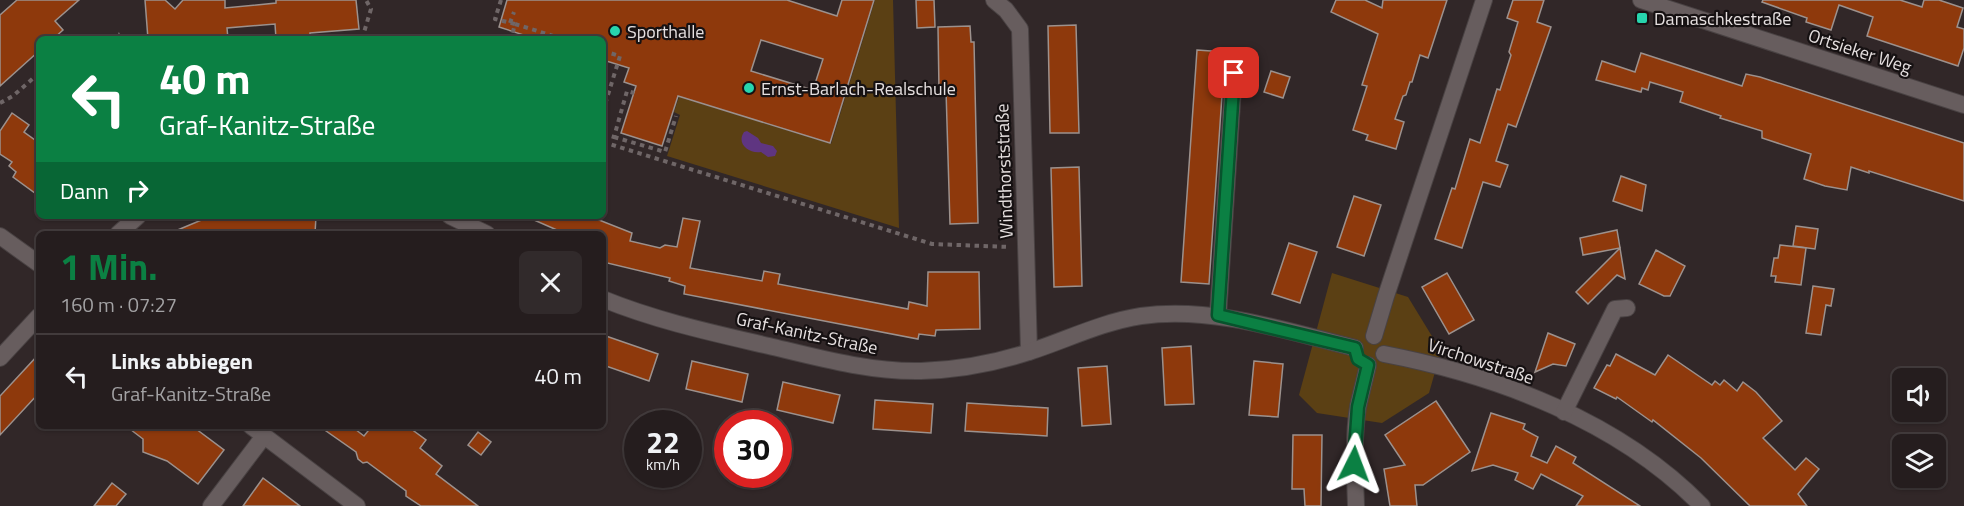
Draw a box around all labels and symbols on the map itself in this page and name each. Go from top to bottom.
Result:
place label: Damaschkestraße [1654,5,1791,32]
marker: Damaschkestraße [1635,11,1649,25]
place label: Sporthalle [627,18,704,45]
street label: Ortsieker Weg [1805,22,1915,80]
marker: Sporthalle [608,24,622,38]
pin [1208,47,1259,98]
place label: Ernst-Barlach-Realschule [761,75,956,102]
marker: Ernst-Barlach-Realschule [742,81,756,95]
street label: Windthorststraße [988,103,1020,239]
street label: Graf-Kanitz-Straße [734,305,880,361]
street label: Virchowstraße [1424,331,1538,391]
speed limit sign: 30 [714,410,792,488]
position arrow [1322,432,1386,496]

